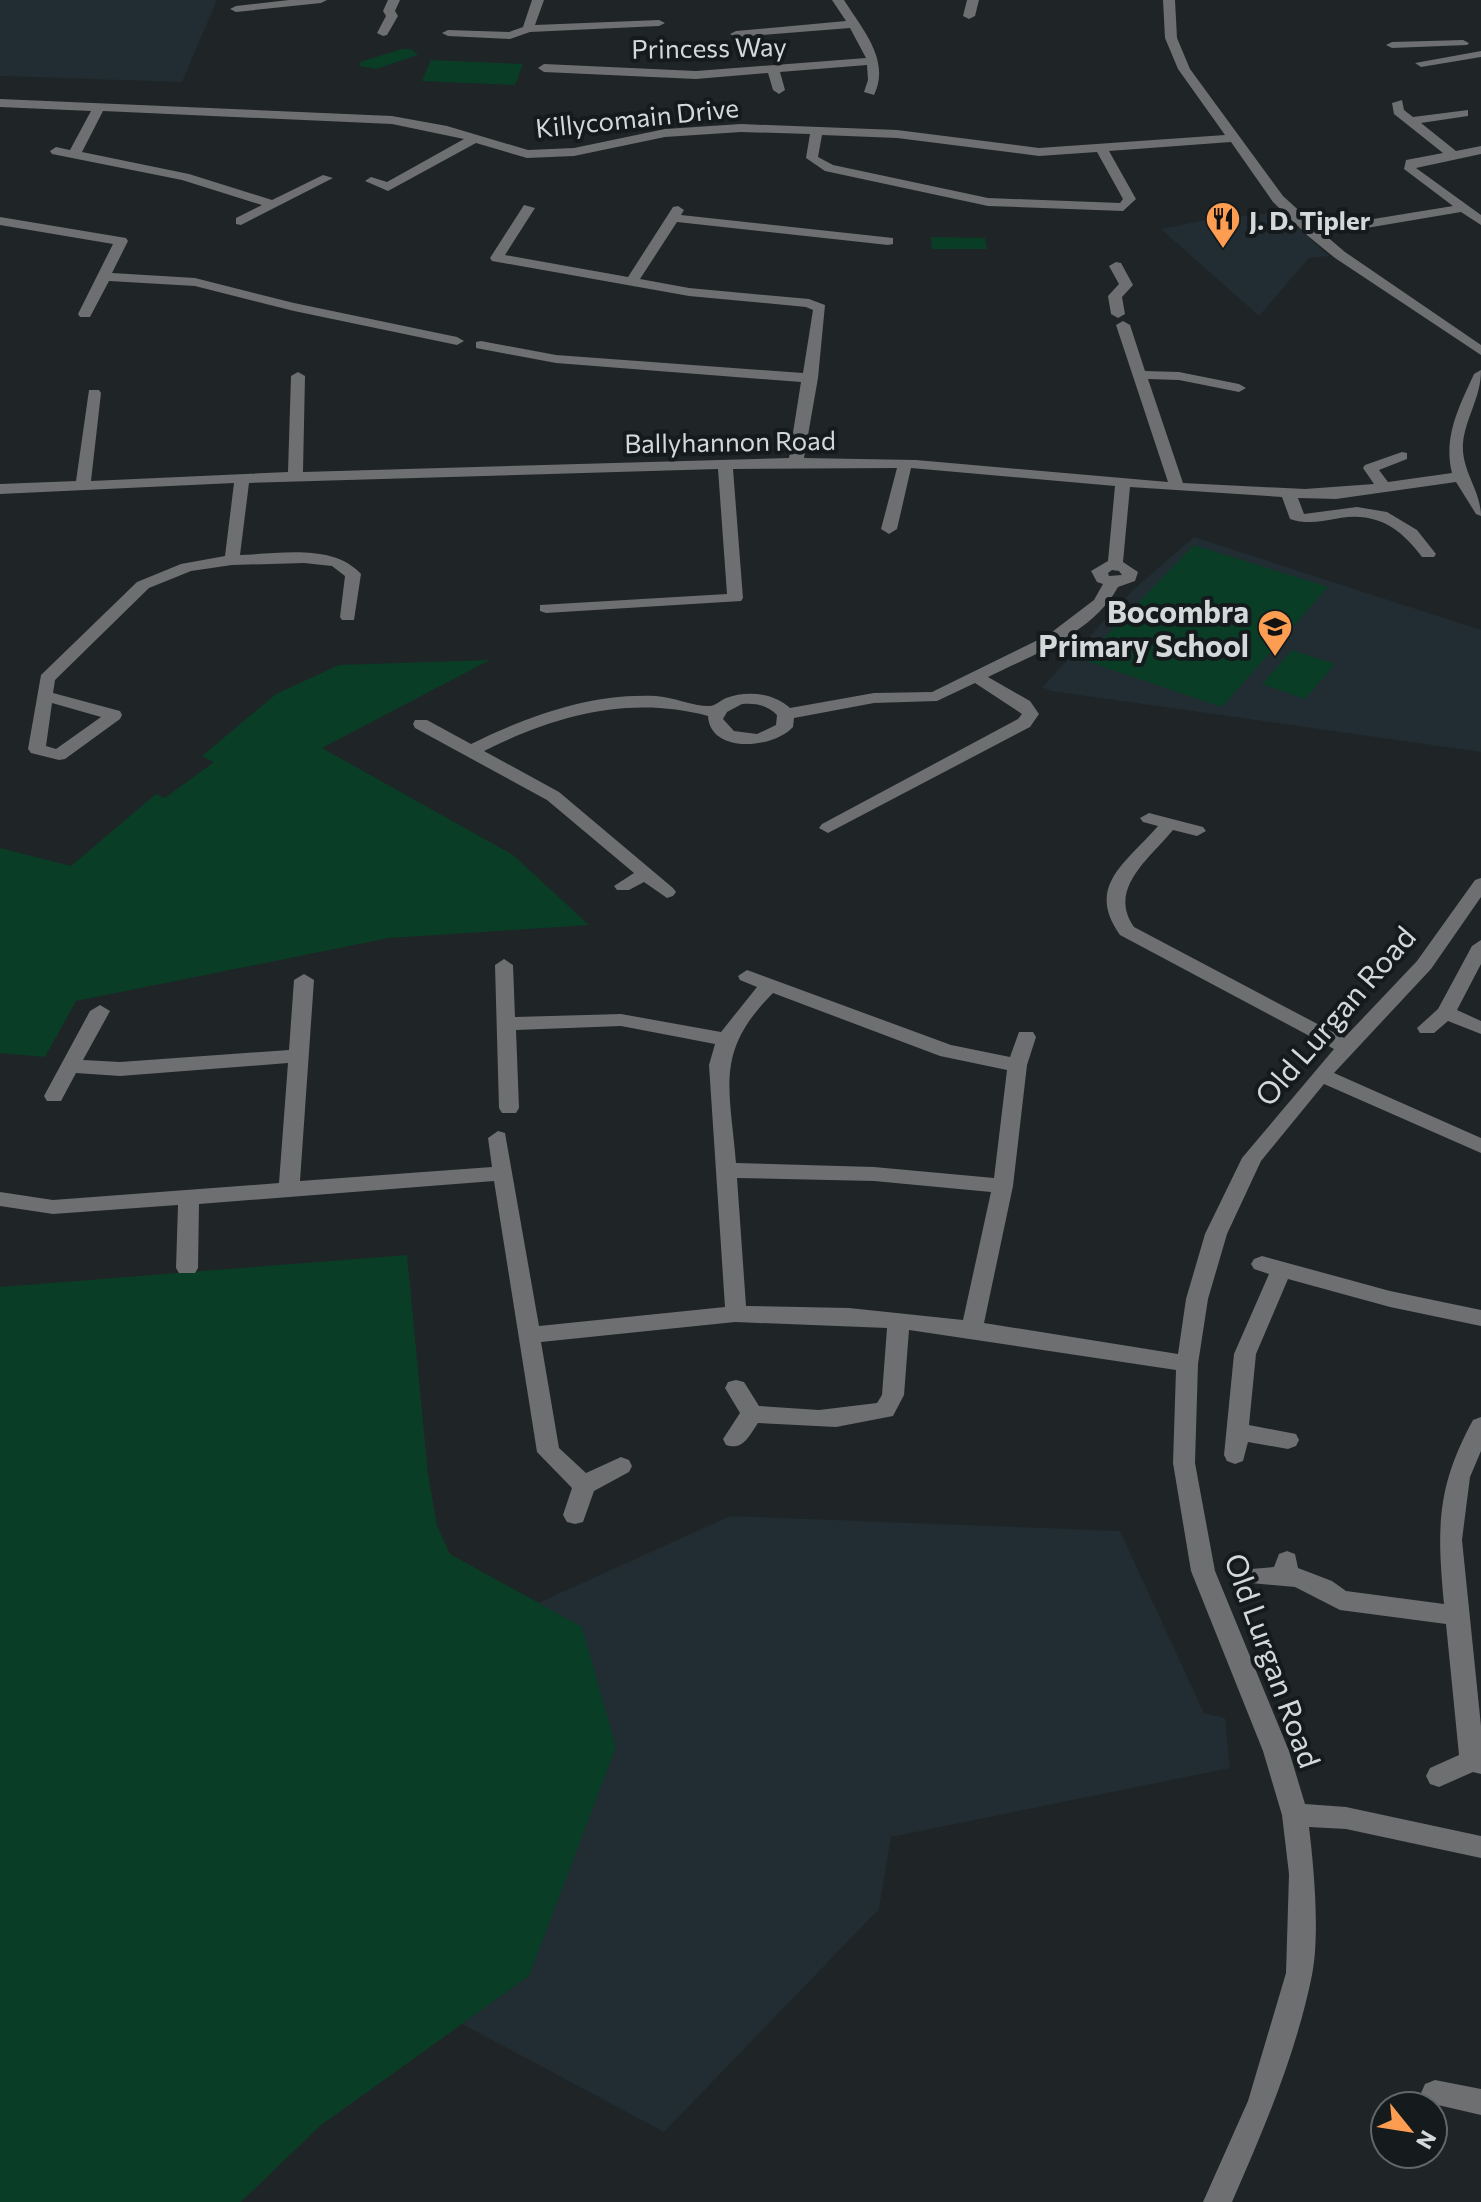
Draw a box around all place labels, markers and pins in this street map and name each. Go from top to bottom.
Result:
restaurant icon: J. D. Tipler [1204,200,1242,250]
place label: J. D. Tipler [1249,204,1371,235]
place label: Bocombra Primary School [1038,592,1249,663]
school or university icon: Bocombra Primary School [1256,608,1294,658]

